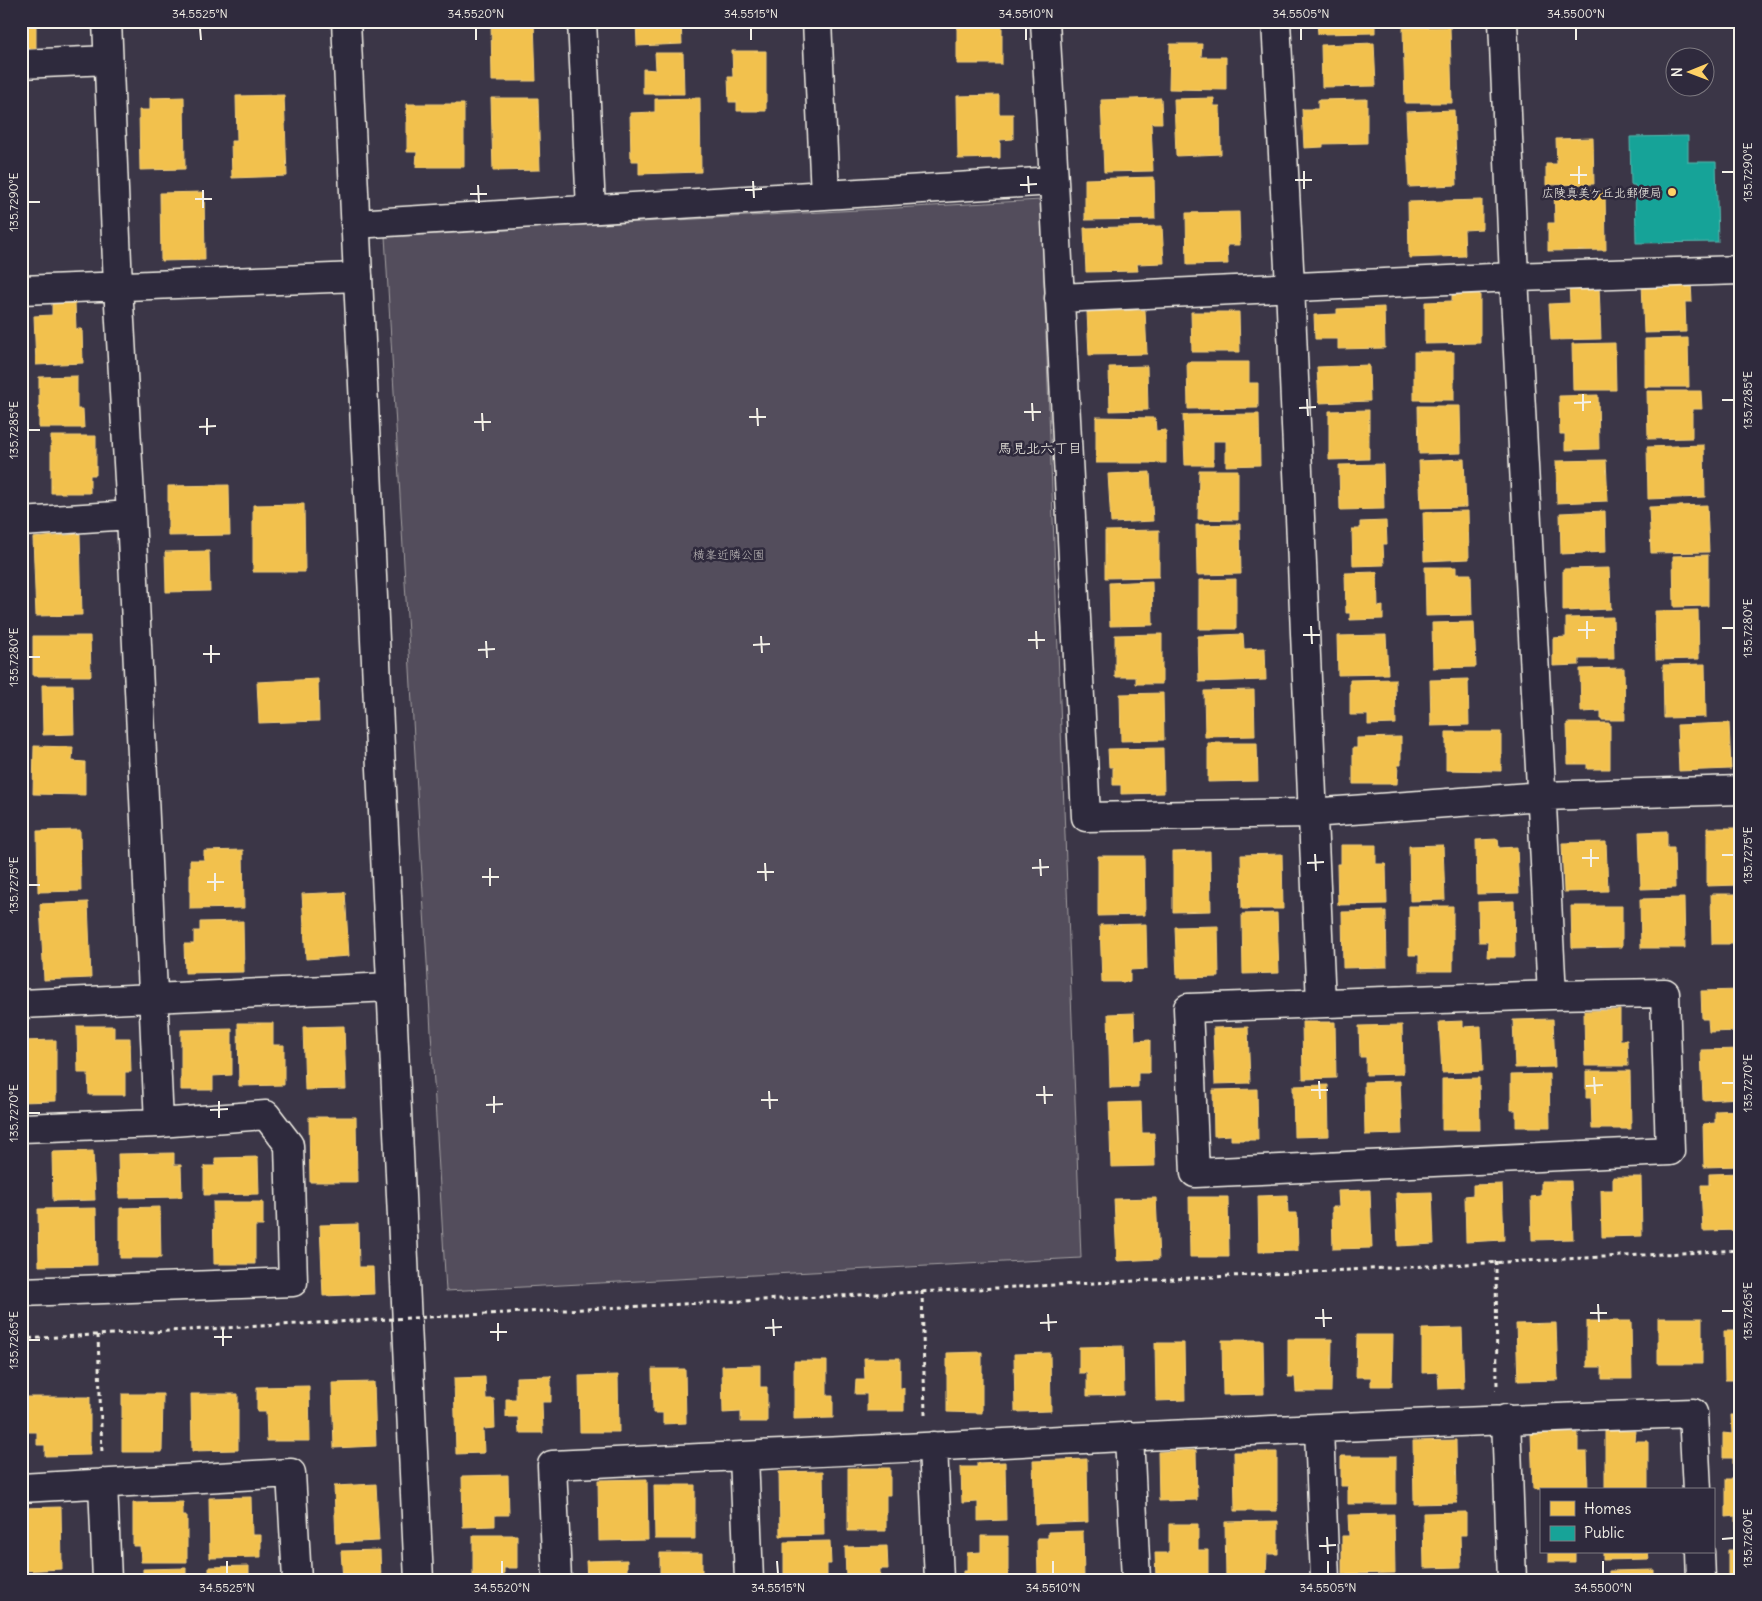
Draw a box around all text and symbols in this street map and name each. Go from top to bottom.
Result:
text: 34.5525°N [172,6,228,21]
text: 34.5520°N [448,6,504,21]
text: 34.5515°N [724,6,778,21]
text: 34.5510°N [999,6,1054,21]
text: 34.5505°N [1272,6,1330,21]
text: 34.5500°N [1547,6,1605,21]
north arrow [1664,48,1714,98]
text: N [1668,67,1686,77]
text: 135.7290°E [1740,142,1755,202]
text: 135.7290°E [6,172,21,232]
place label: 広陵真美ケ丘北郵便局 [1542,185,1662,200]
marker: 広陵真美ケ丘北郵便局 [1666,186,1678,198]
text: 135.7285°E [1740,371,1755,429]
text: 135.7285°E [6,401,21,459]
district label: 馬見北六丁目 [998,439,1082,457]
park label: 横峯近隣公園 [693,547,765,562]
text: 135.7280°E [1740,598,1755,658]
text: 135.7280°E [6,627,21,687]
text: 135.7275°E [1740,826,1755,884]
text: 135.7275°E [6,856,21,914]
text: 135.7270°E [1740,1054,1755,1112]
text: 135.7270°E [6,1084,21,1142]
text: 135.7265°E [1740,1282,1755,1340]
text: 135.7265°E [6,1311,21,1369]
legend [1540,1488,1714,1554]
text: Homes [1584,1499,1631,1518]
text: 135.7260°E [1740,1508,1755,1568]
text: Public [1584,1523,1625,1542]
text: 34.5525°N [199,1580,255,1595]
text: 34.5520°N [474,1580,530,1595]
text: 34.5515°N [751,1580,805,1595]
text: 34.5510°N [1026,1580,1081,1595]
text: 34.5505°N [1299,1580,1357,1595]
text: 34.5500°N [1574,1580,1632,1595]

